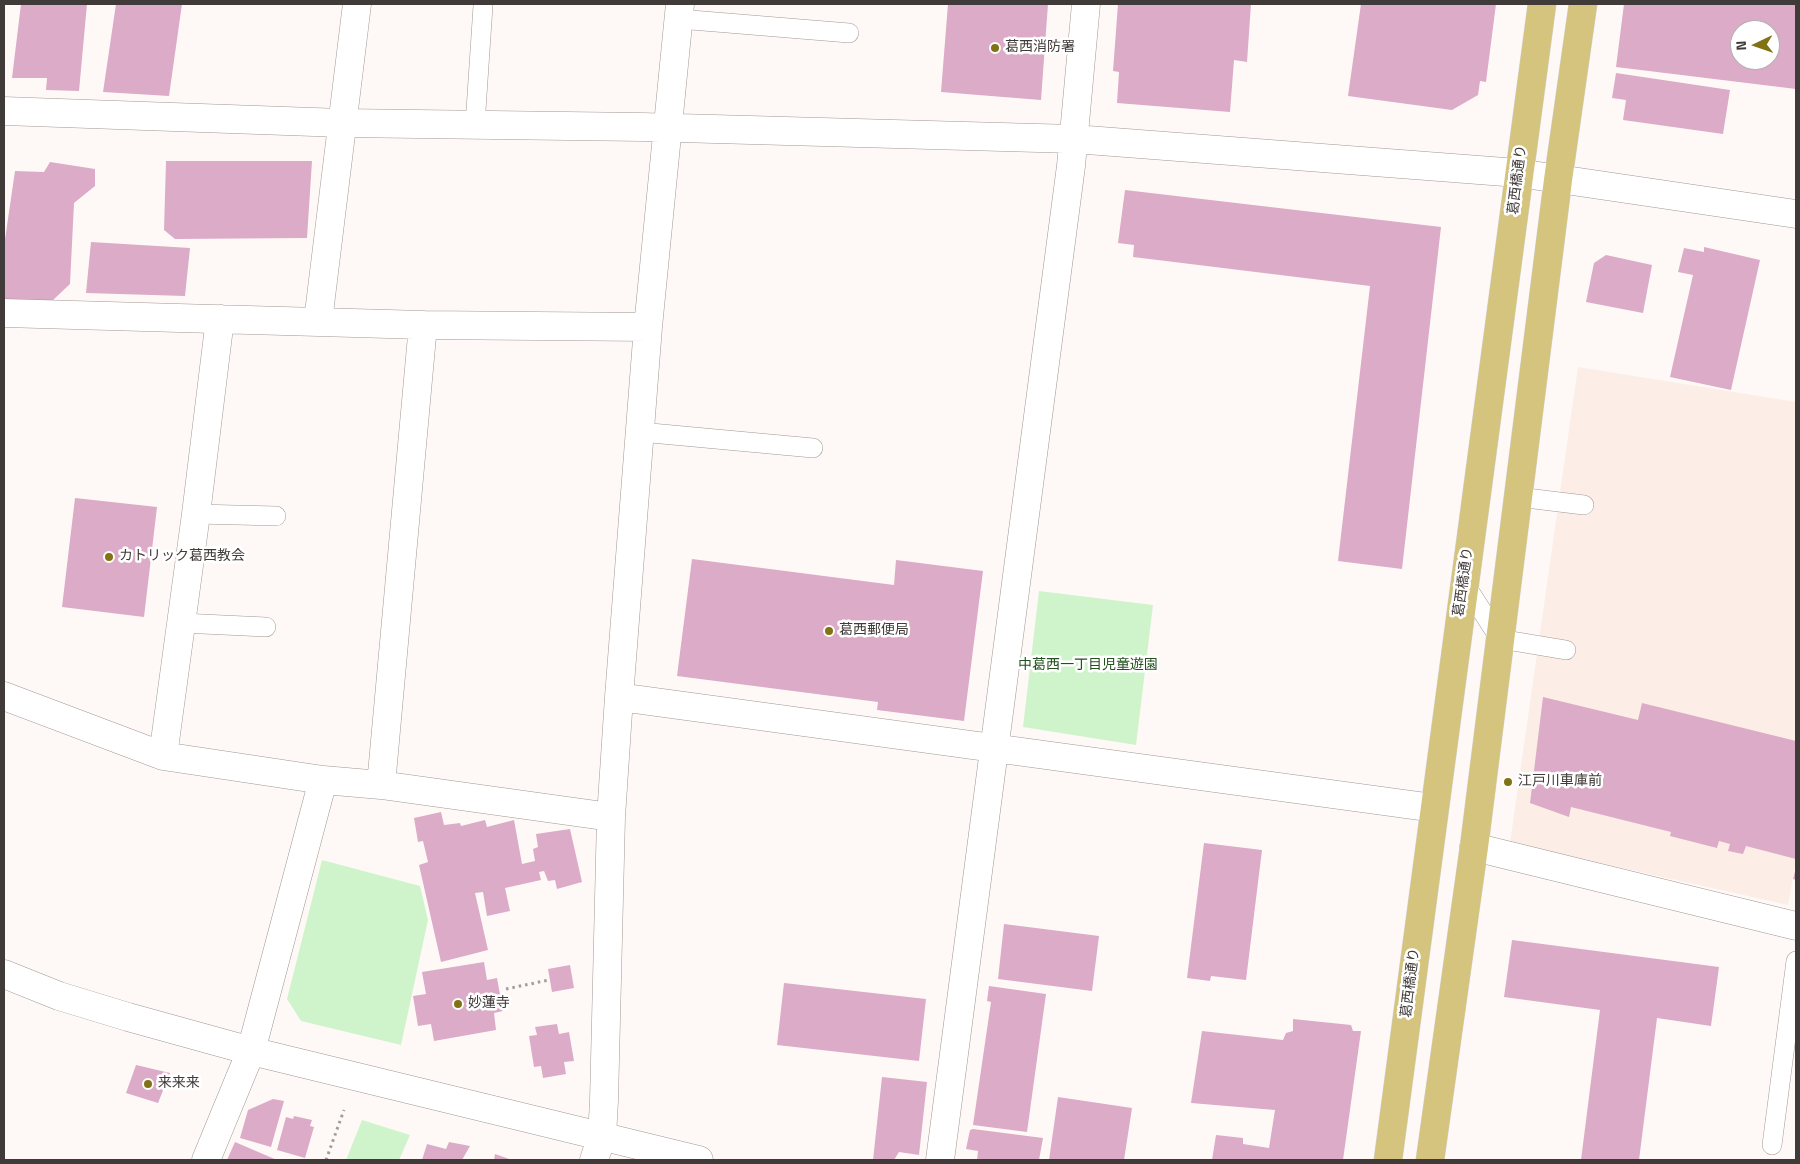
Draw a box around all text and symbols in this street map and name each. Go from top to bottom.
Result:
north arrow [1730,20,1780,70]
place label: 葛西消防署 [1005,40,1075,56]
text: N [1730,40,1751,51]
marker: 葛西消防署 [989,42,1001,54]
street label: 葛西橋通り [1505,144,1531,216]
street label: 葛西橋通り [1451,546,1477,618]
place label: カトリック葛西教会 [119,549,245,565]
marker: カトリック葛西教会 [103,551,115,563]
place label: 葛西郵便局 [839,623,909,639]
marker: 葛西郵便局 [823,625,835,637]
park label: 中葛西一丁目児童遊園 [1018,658,1158,674]
place label: 江戸川車庫前 [1518,774,1602,790]
marker: 江戸川車庫前 [1502,776,1514,788]
street label: 葛西橋通り [1398,947,1424,1019]
place label: 妙蓮寺 [468,996,510,1012]
marker: 妙蓮寺 [452,998,464,1010]
place label: 来来来 [158,1076,200,1092]
marker: 来来来 [142,1078,154,1090]

